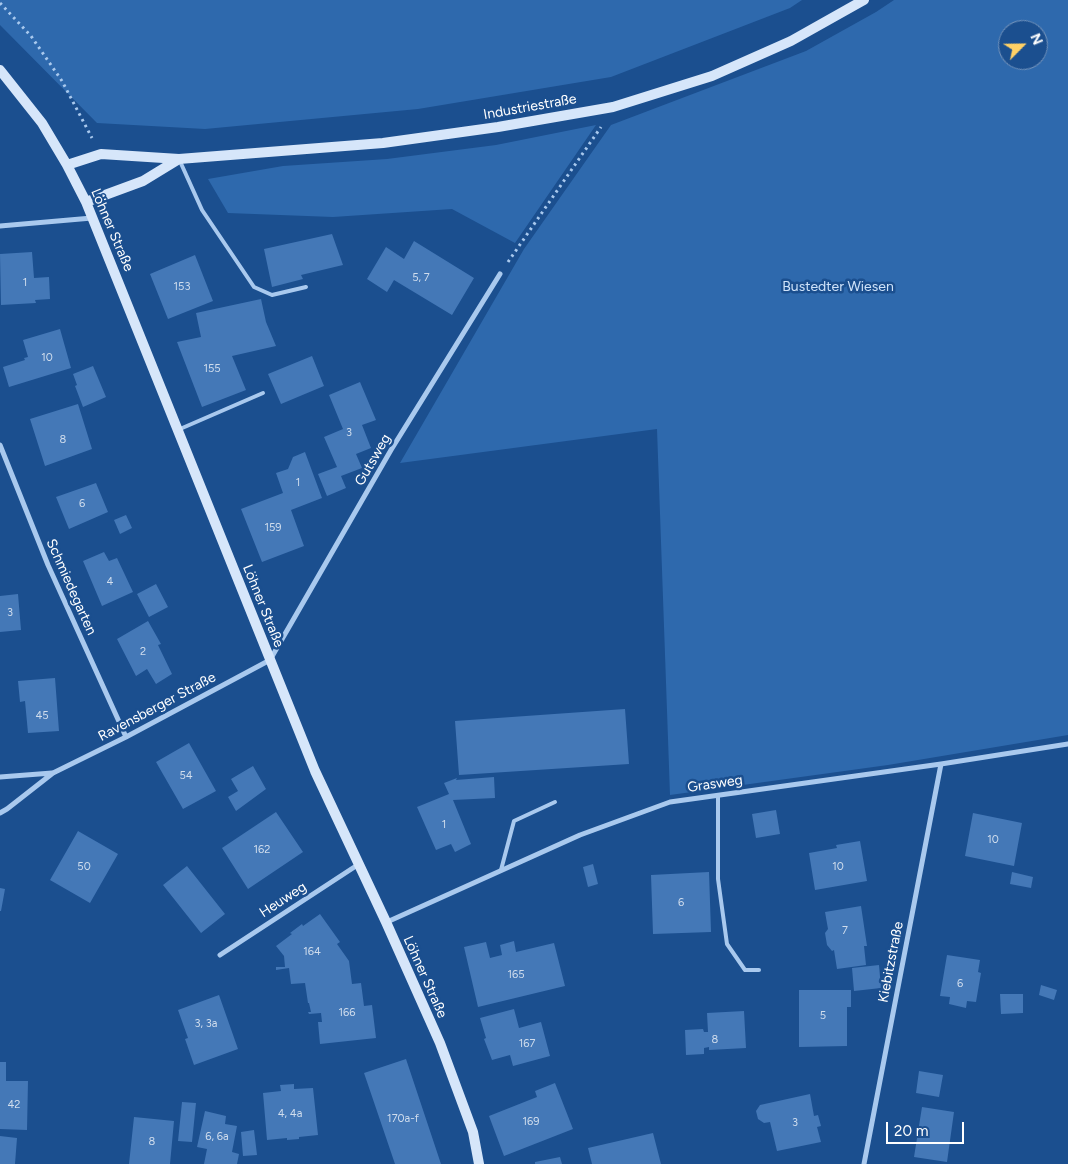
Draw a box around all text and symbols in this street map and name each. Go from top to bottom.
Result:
north arrow [998,20,1048,70]
text: N [1026,31,1046,48]
street label: Industriestraße [482,91,578,123]
street label: Löhner Straße [87,186,137,274]
house number: 5, 7 [412,271,430,285]
house number: 1 [23,276,27,290]
park label: Bustedter Wiesen [782,279,894,295]
house number: 153 [174,280,190,294]
house number: 10 [41,351,53,365]
house number: 155 [203,362,221,376]
house number: 3 [346,426,352,440]
street label: Gutsweg [351,431,395,489]
house number: 8 [60,433,66,447]
house number: 1 [296,476,300,490]
house number: 6 [79,497,85,511]
house number: 159 [264,521,282,535]
street label: Schmiedegarten [42,536,100,638]
street label: Löhner Straße [239,562,287,650]
house number: 4 [107,575,113,589]
house number: 3 [7,606,13,620]
house number: 2 [140,645,146,659]
street label: Ravensberger Straße [95,669,219,745]
house number: 45 [35,709,49,723]
house number: 54 [179,769,193,783]
street label: Grasweg [686,772,744,796]
house number: 1 [442,818,446,832]
house number: 10 [987,833,999,847]
house number: 162 [254,843,270,857]
house number: 50 [77,860,91,874]
house number: 10 [832,860,844,874]
street label: Heuweg [256,879,310,921]
house number: 6 [678,896,684,910]
street label: Kiebitzstraße [875,920,907,1004]
house number: 7 [842,924,848,938]
street label: Löhner Straße [399,933,451,1021]
house number: 164 [303,945,321,959]
house number: 165 [507,968,525,982]
house number: 6 [957,977,963,991]
house number: 166 [339,1006,355,1020]
house number: 5 [820,1009,826,1023]
house number: 3, 3a [195,1017,217,1031]
house number: 8 [712,1033,718,1047]
house number: 167 [519,1037,535,1051]
house number: 42 [8,1098,20,1112]
house number: 4, 4a [278,1107,302,1121]
house number: 170a-f [387,1112,419,1126]
scale bar [888,1112,966,1144]
house number: 169 [523,1115,539,1129]
house number: 3 [792,1116,798,1130]
text: 20 m [894,1122,928,1140]
house number: 6, 6a [205,1130,229,1144]
house number: 8 [149,1135,155,1149]

